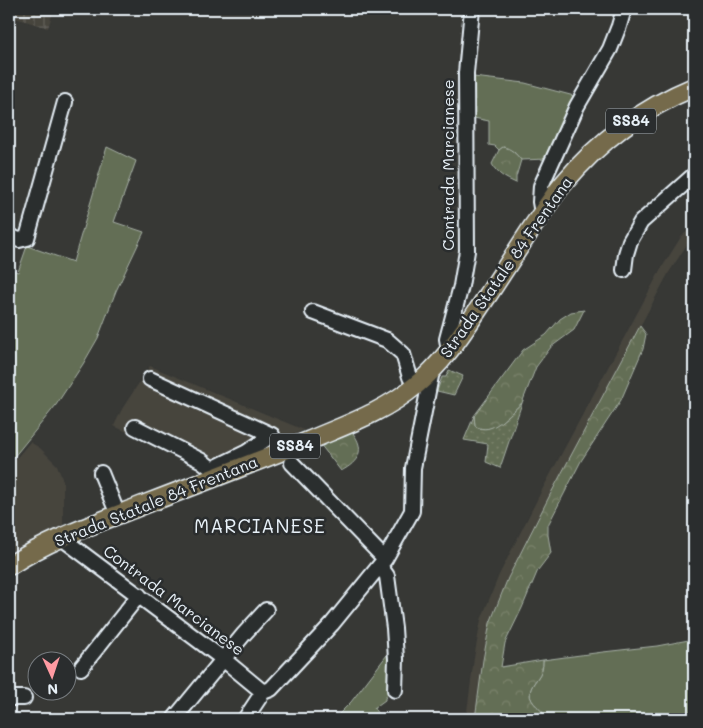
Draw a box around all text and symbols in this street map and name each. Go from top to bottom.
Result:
street label: Contrada Marcianese [437,79,458,251]
road number: SS84 [606,108,656,134]
street label: Strada Statale 84 Frentana [435,172,576,362]
road number: SS84 [270,434,320,458]
street label: Strada Statale 84 Frentana [51,450,260,551]
district label: MARCIANESE [194,513,326,538]
street label: Contrada Marcianese [99,540,249,660]
north arrow [28,650,78,700]
text: N [47,680,59,699]

